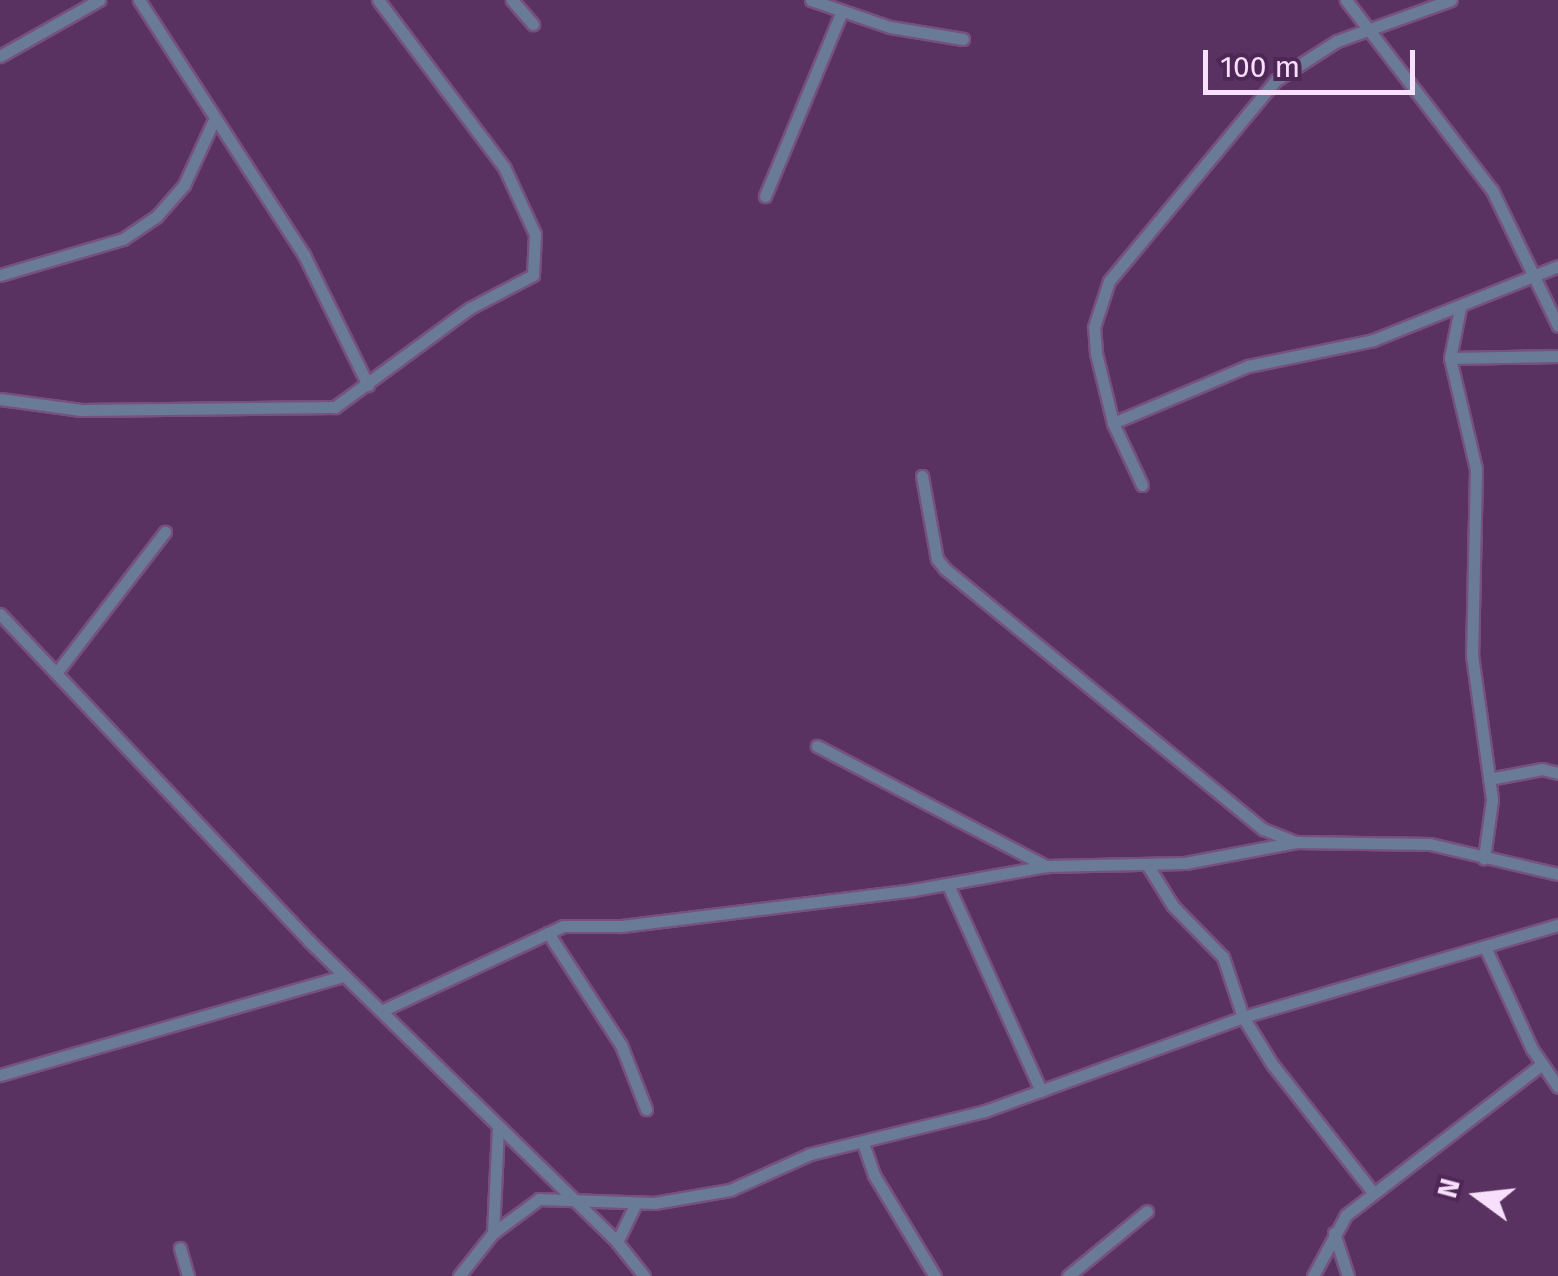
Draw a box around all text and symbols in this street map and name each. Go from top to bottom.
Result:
scale bar [1208,30,1420,92]
text: 100 m [1220,49,1300,85]
north arrow [1428,1146,1528,1246]
text: N [1430,1175,1467,1201]

